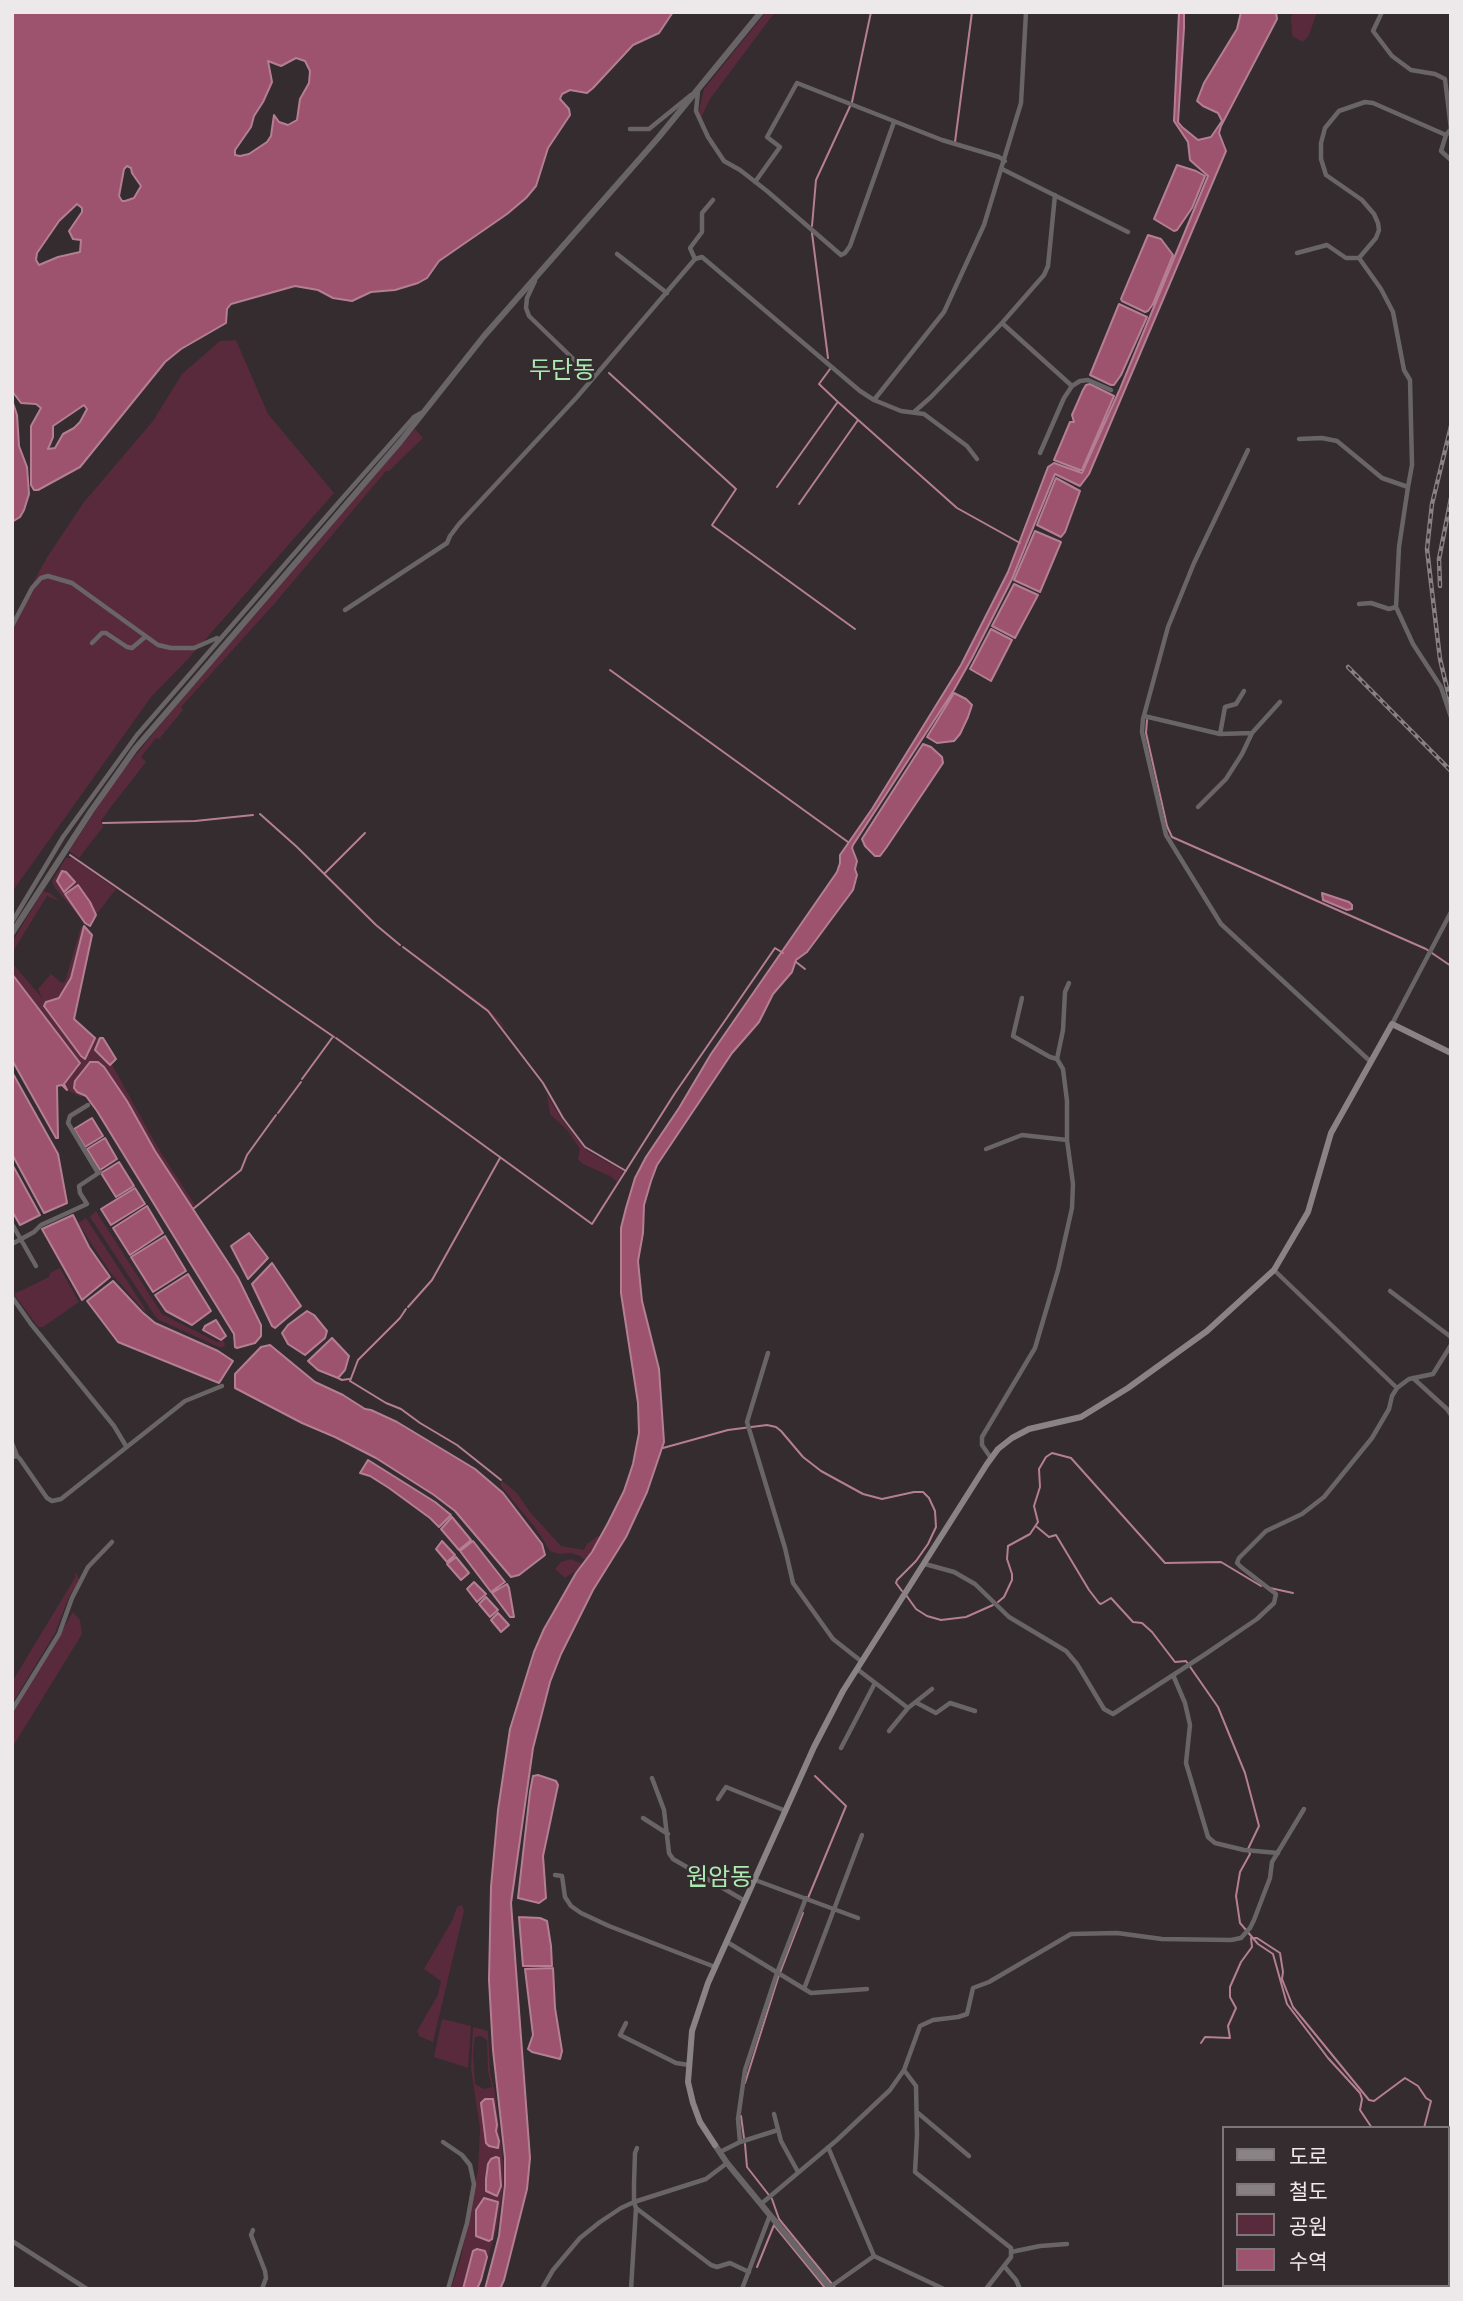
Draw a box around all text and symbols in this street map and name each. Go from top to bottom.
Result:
district label: 두단동 [529,356,595,384]
district label: 원암동 [686,1863,752,1891]
legend [1222,2126,1449,2287]
text: 도로 [1289,2143,1328,2168]
text: 철도 [1289,2178,1328,2203]
text: 공원 [1289,2213,1328,2238]
text: 수역 [1289,2248,1328,2273]

